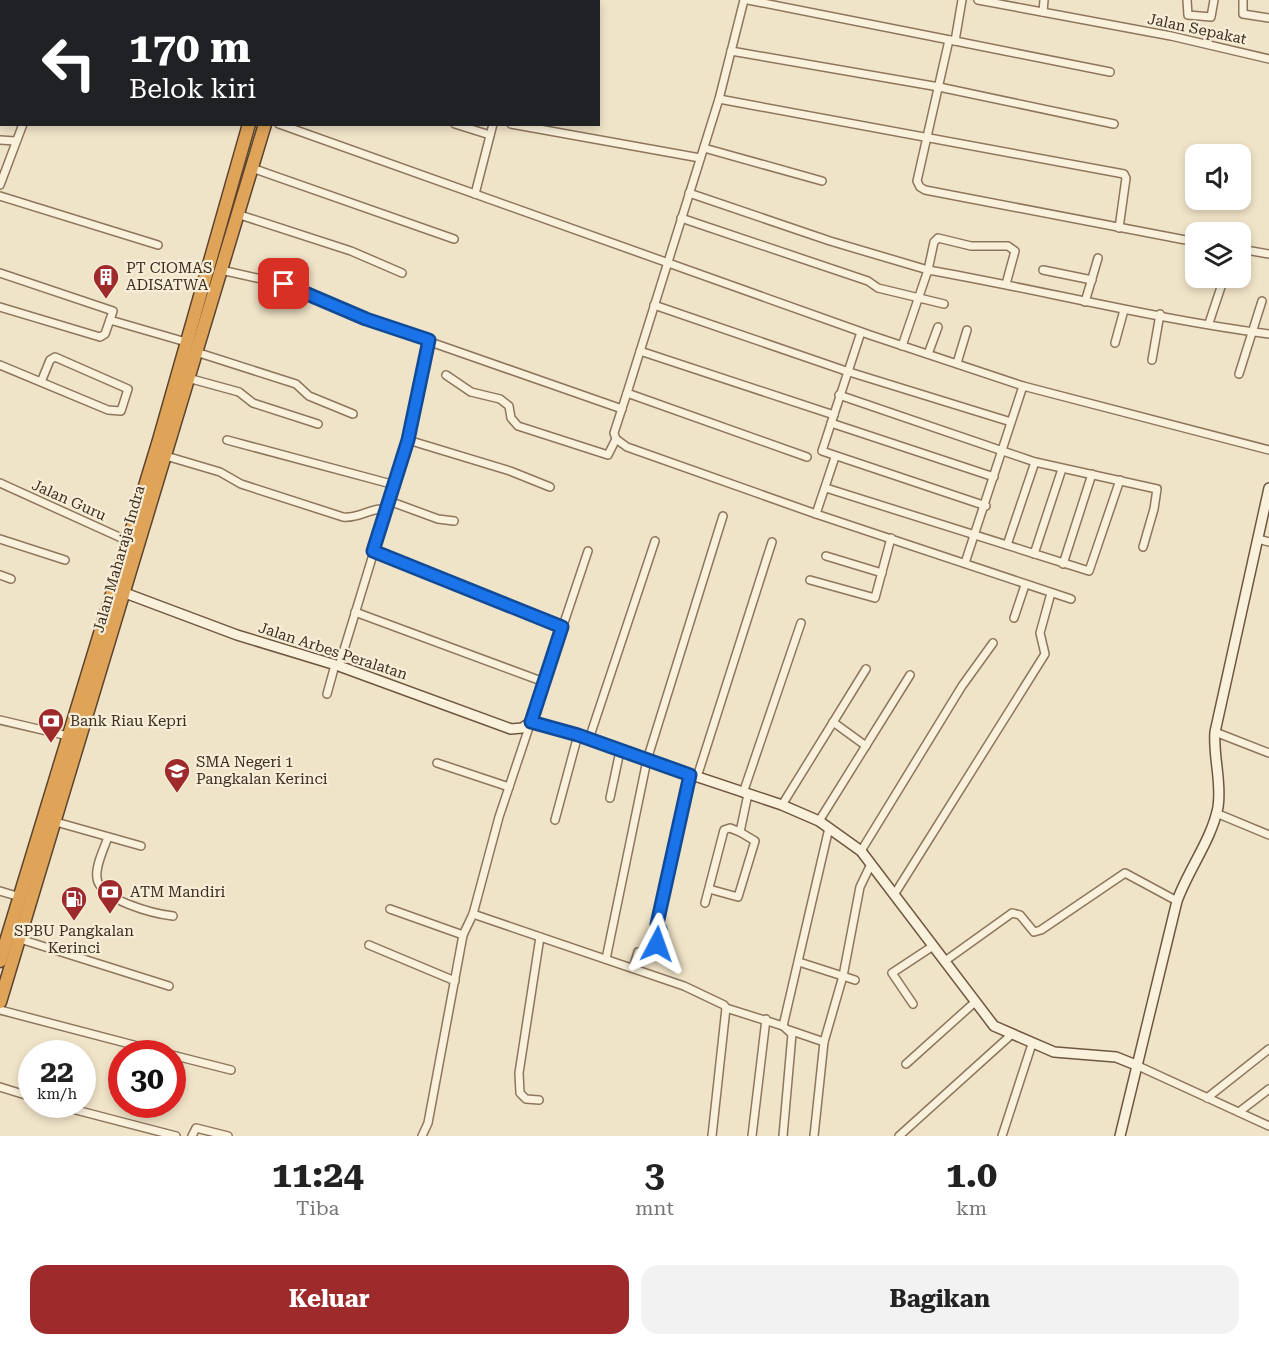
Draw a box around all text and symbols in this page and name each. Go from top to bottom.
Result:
street label: Jalan Sepakat [1146,10,1248,48]
text: 170 m [129,23,251,72]
icon: left [30,24,108,102]
text: Belok kiri [129,73,256,105]
map controls [1185,144,1251,288]
button: sound [1185,144,1251,210]
button: layers [1185,222,1251,288]
pin [258,258,309,309]
place label: PT CIOMAS ADISATWA [126,259,212,294]
building icon: PT CIOMAS ADISATWA [91,262,121,300]
icon: arrive [267,267,300,300]
street label: Jalan Guru [29,476,110,525]
street label: Jalan Maharaja Indra [89,483,149,635]
street label: Jalan Arbes Peralatan [256,618,410,684]
bank icon: Bank Riau Kepri [36,706,66,744]
place label: Bank Riau Kepri [70,712,187,730]
place label: SMA Negeri 1 Pangkalan Kerinci [196,753,328,788]
school or university icon: SMA Negeri 1 Pangkalan Kerinci [162,756,192,794]
bank icon: ATM Mandiri [95,877,125,915]
place label: ATM Mandiri [130,883,226,901]
fuel station icon: SPBU Pangkalan Kerinci [59,884,89,922]
position arrow [625,912,689,976]
place label: SPBU Pangkalan Kerinci [14,922,134,957]
speed limit sign: 30 [108,1040,186,1118]
text: 22 [40,1054,74,1089]
text: km/h [37,1085,77,1103]
text: 11:24 [272,1154,364,1196]
text: 3 [645,1154,665,1196]
text: 1.0 [946,1154,997,1196]
text: Tiba [296,1196,339,1220]
text: mnt [635,1196,674,1220]
text: km [956,1196,987,1220]
button: Keluar [30,1265,629,1334]
button: Bagikan [641,1265,1239,1334]

